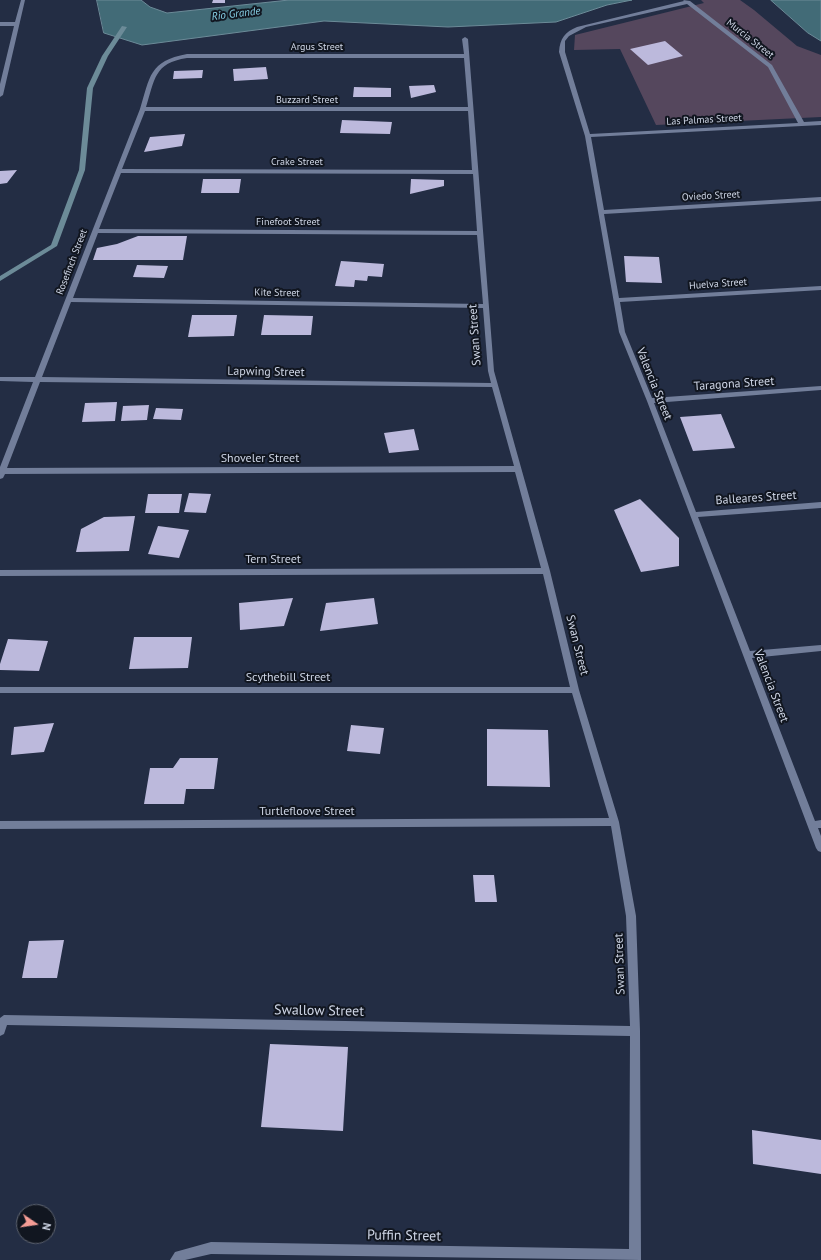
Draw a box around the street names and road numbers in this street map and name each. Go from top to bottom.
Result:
street label: Murcia Street [724,17,776,61]
street label: Argus Street [291,41,343,53]
street label: Buzzard Street [276,94,338,106]
street label: Las Palmas Street [666,112,742,128]
street label: Crake Street [271,156,323,168]
street label: Oviedo Street [682,188,740,204]
street label: Finefoot Street [256,216,320,228]
street label: Rosefinch Street [54,228,90,296]
street label: Huelva Street [689,276,747,292]
street label: Kite Street [254,287,300,299]
street label: Swan Street [466,304,484,366]
street label: Valencia Street [633,346,675,422]
street label: Lapwing Street [227,364,305,380]
street label: Taragona Street [693,374,775,394]
street label: Shoveler Street [221,452,299,466]
street label: Balleares Street [715,488,797,508]
street label: Tern Street [245,553,301,567]
street label: Swan Street [563,613,591,677]
street label: Valencia Street [751,648,791,724]
street label: Scythebill Street [246,671,330,685]
street label: Turtlefloove Street [259,805,355,819]
street label: Swan Street [612,933,628,995]
street label: Swallow Street [274,1002,364,1020]
street label: Puffin Street [367,1227,441,1245]

